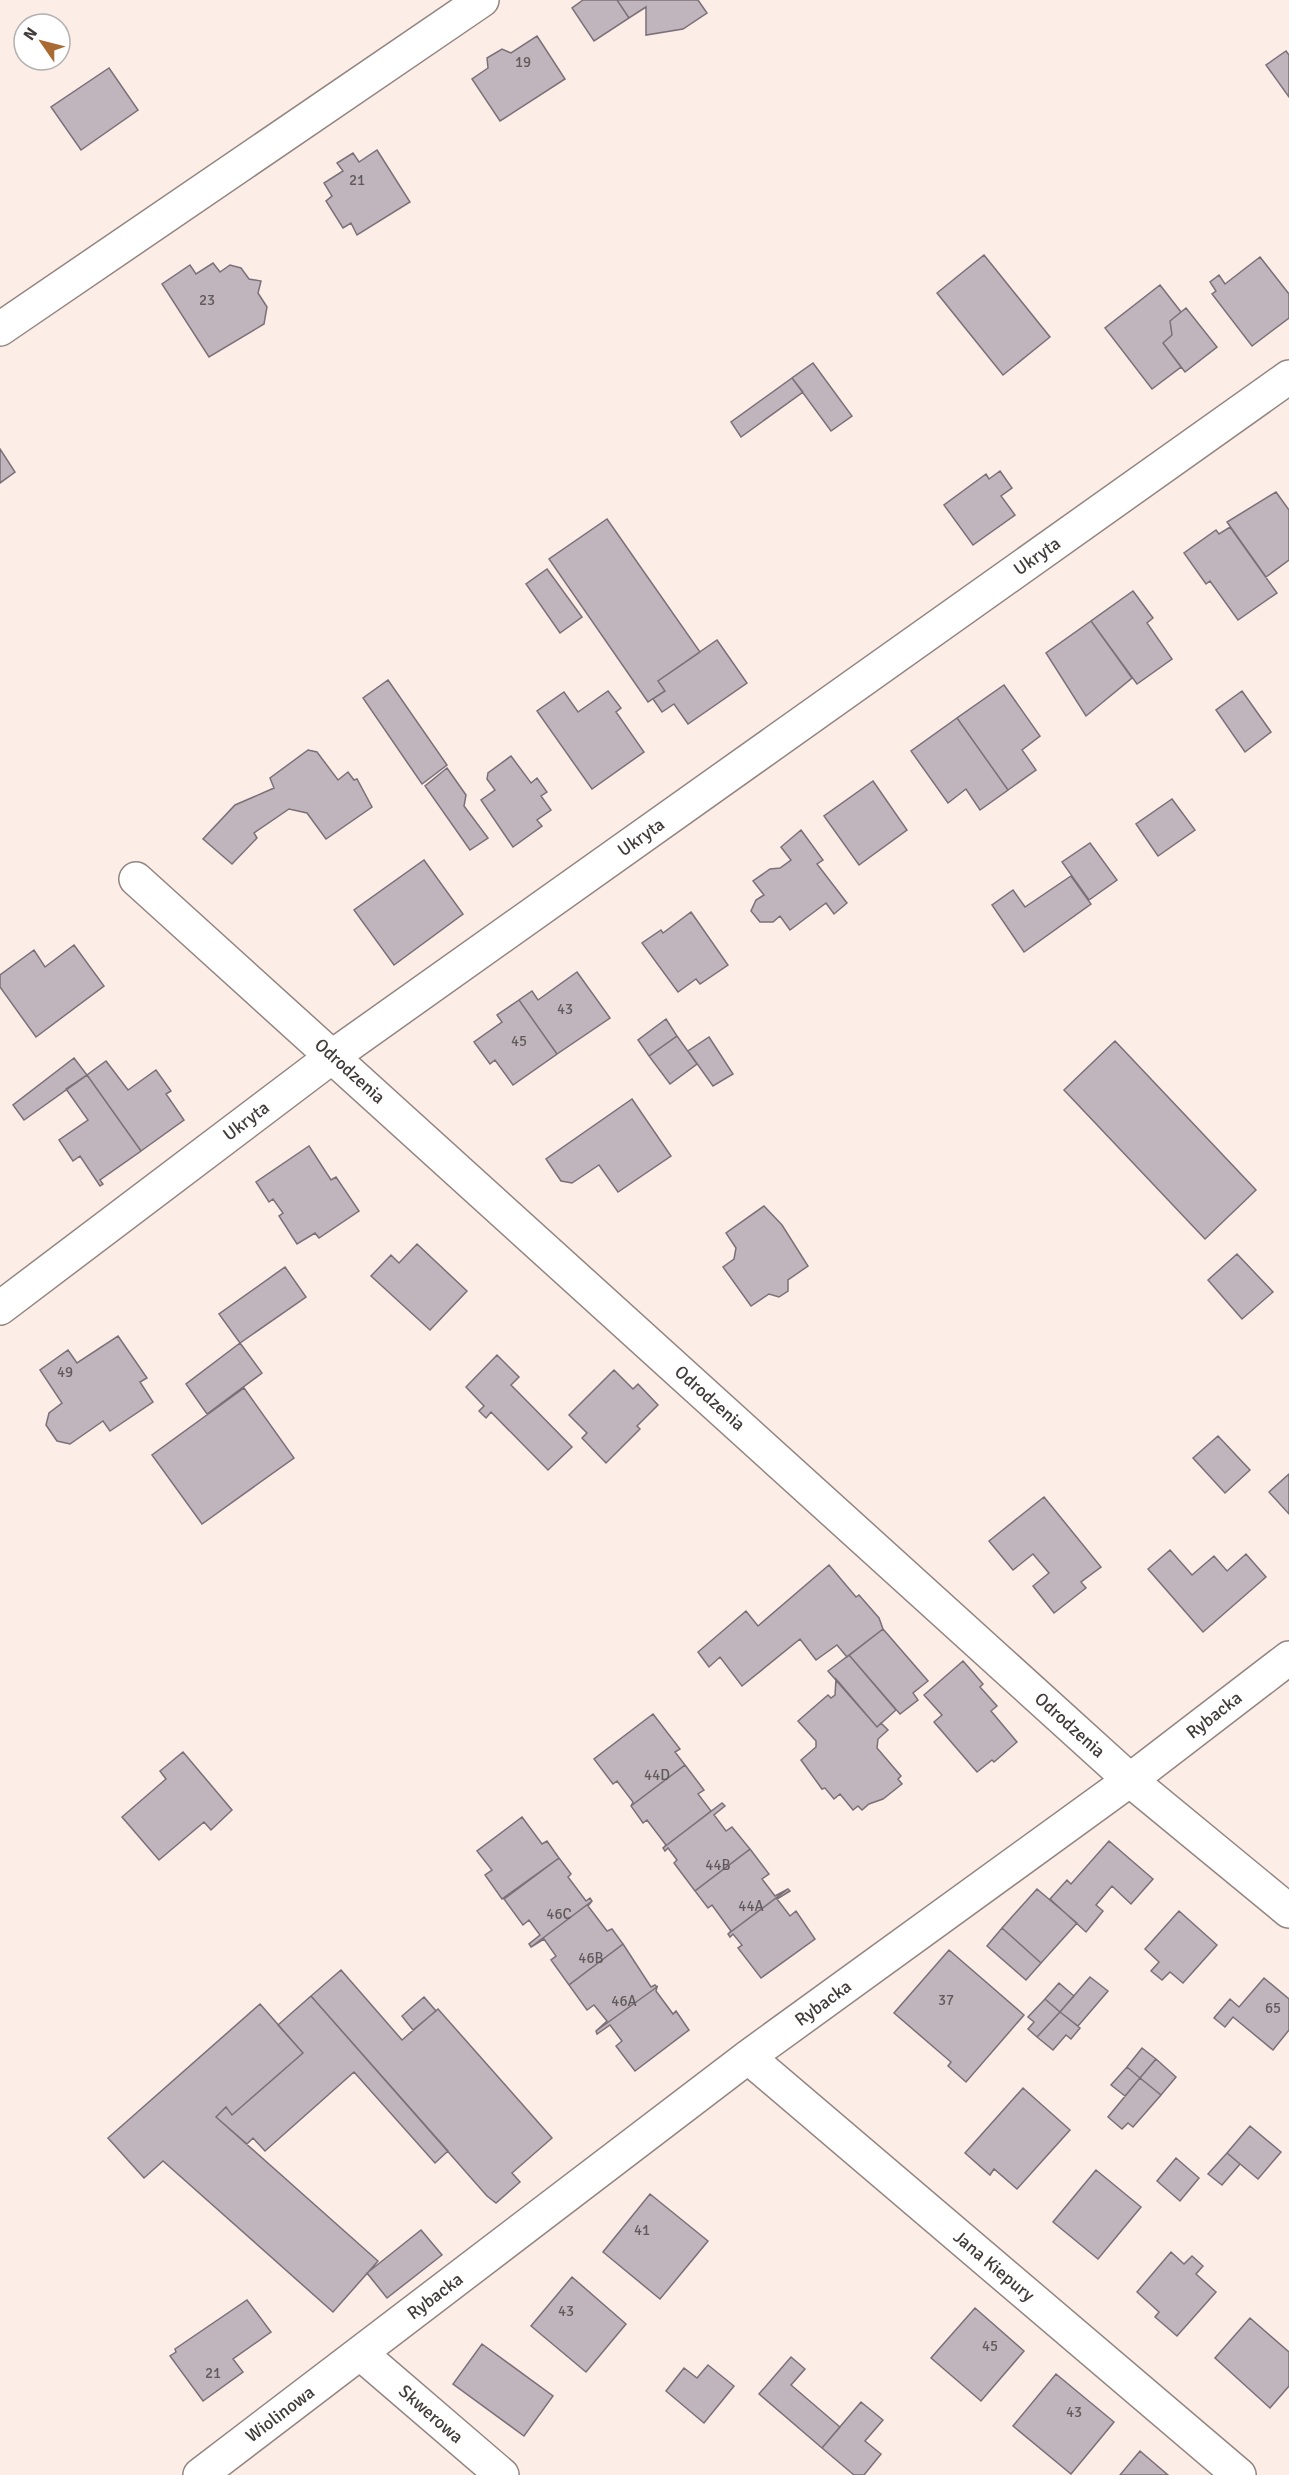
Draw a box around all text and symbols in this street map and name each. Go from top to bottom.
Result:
north arrow [12,12,72,72]
text: N [19,24,42,44]
house number: 19 [515,53,531,71]
house number: 21 [349,171,365,189]
house number: 23 [199,291,215,309]
street label: Ukryta [1009,532,1065,580]
street label: Ukryta [613,813,669,861]
house number: 43 [557,1000,573,1018]
house number: 45 [511,1032,527,1050]
street label: Odrodzenia [310,1034,390,1108]
street label: Ukryta [219,1097,273,1145]
street label: Odrodzenia [670,1361,750,1435]
house number: 49 [57,1363,73,1381]
street label: Rybacka [1182,1687,1246,1743]
street label: Odrodzenia [1030,1688,1110,1762]
house number: 44D [644,1766,670,1784]
house number: 44B [705,1856,731,1874]
house number: 44A [738,1897,764,1915]
house number: 46C [546,1905,572,1923]
house number: 46B [578,1949,604,1967]
street label: Rybacka [790,1975,856,2031]
house number: 37 [938,1991,954,2009]
house number: 46A [611,1992,637,2010]
house number: 65 [1265,1999,1281,2017]
house number: 41 [634,2221,650,2239]
street label: Jana Kiepury [949,2226,1039,2307]
street label: Rybacka [403,2268,467,2324]
house number: 43 [558,2302,574,2320]
house number: 45 [982,2337,998,2355]
house number: 21 [205,2364,221,2382]
street label: Skwerowa [394,2380,468,2448]
street label: Wiolinowa [241,2381,319,2447]
house number: 43 [1066,2403,1082,2421]

